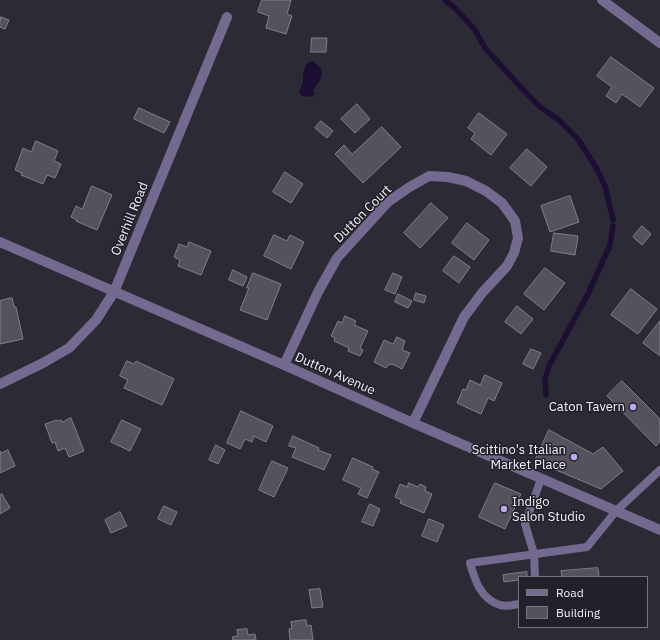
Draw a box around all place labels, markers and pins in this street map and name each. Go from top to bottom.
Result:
place label: Caton Tavern [549,399,625,415]
marker: Caton Tavern [628,402,638,412]
place label: Scittino's Italian Market Place [472,442,566,473]
marker: Scittino's Italian Market Place [569,452,579,462]
place label: Indigo Salon Studio [512,494,585,525]
marker: Indigo Salon Studio [499,504,509,514]

